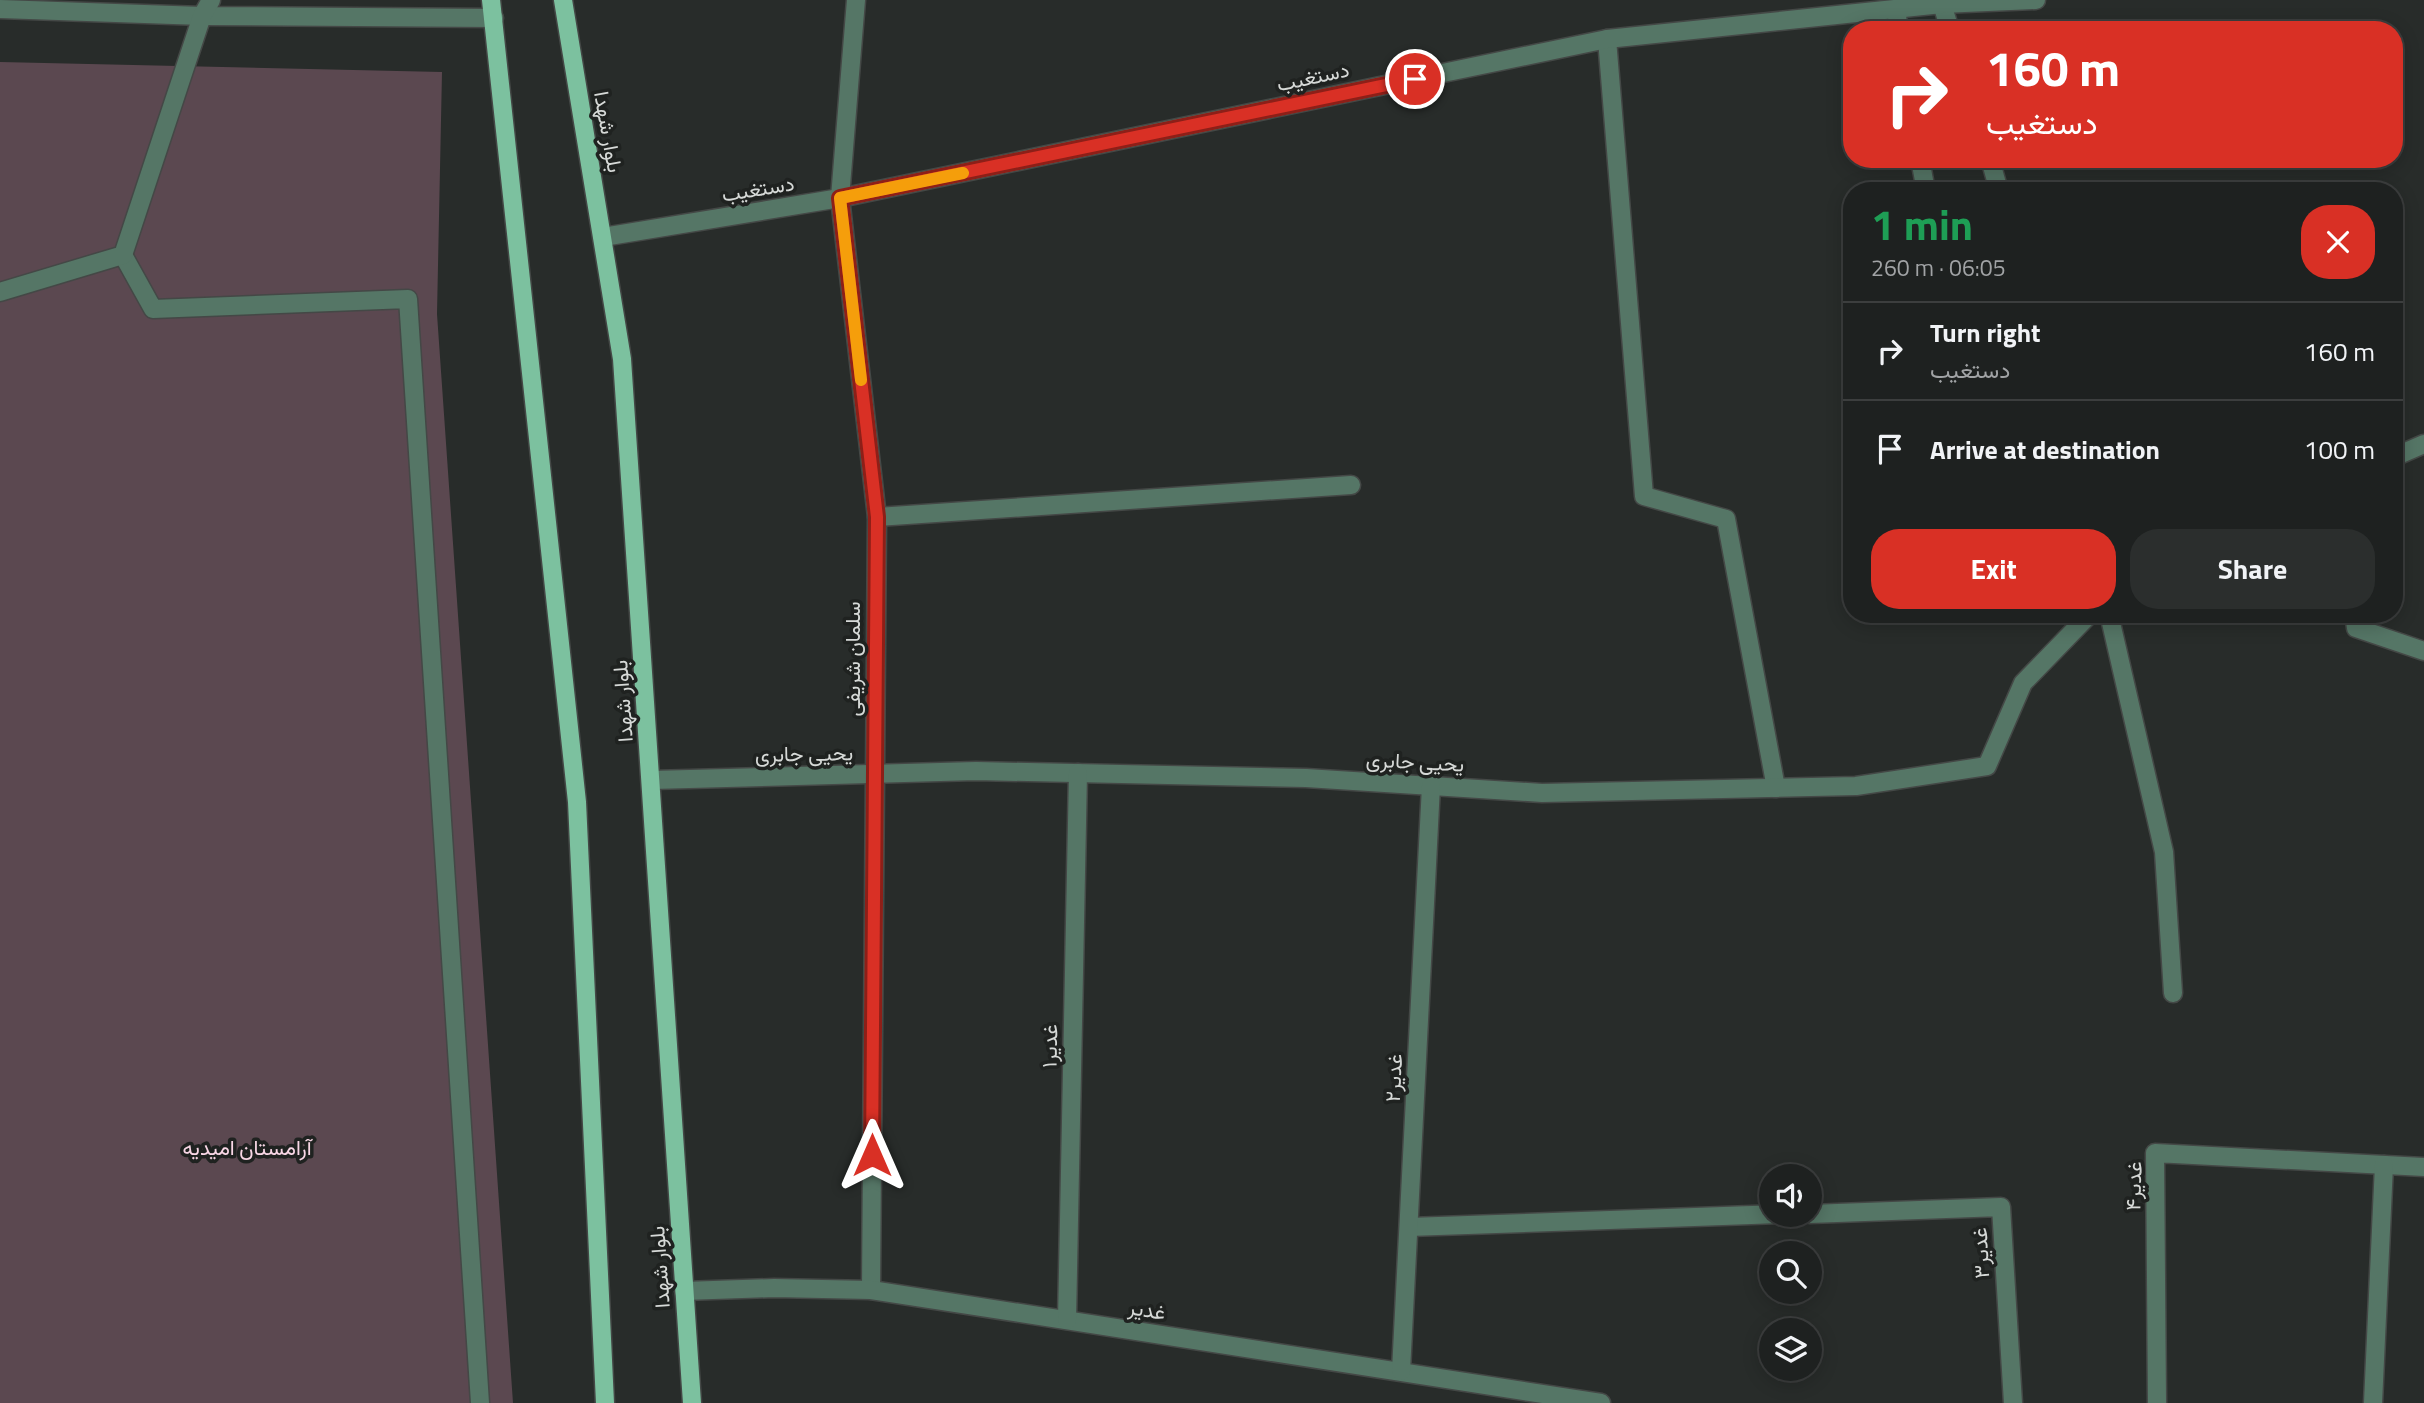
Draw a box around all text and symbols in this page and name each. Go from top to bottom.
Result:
text: 160 m [1986,30,2120,105]
pin [1385,49,1445,109]
icon: right [1871,49,1962,140]
street label: دستغیب [1274,53,1352,99]
icon: arrive [1396,60,1434,98]
street label: بلوار شهدا [586,89,632,175]
text: دستغیب [1986,98,2098,146]
street label: دستغیب [719,166,797,210]
text: 1 min [1871,192,1973,256]
button: close [2301,205,2375,279]
text: 260 m · 06:05 [1871,250,2006,285]
text: Turn right [1930,313,2041,352]
icon: right [1871,332,1909,370]
text: 160 m [2304,332,2375,371]
text: دستغیب [1930,352,2010,387]
icon: arrive [1871,430,1909,468]
text: Arrive at destination [1930,430,2160,469]
text: 100 m [2304,430,2375,469]
button: Exit [1871,529,2116,609]
button: Share [2130,529,2375,609]
street label: سلمان شریفی [836,602,868,716]
street label: بلوار شهدا [603,659,641,743]
street label: یحیی جابری [755,736,853,770]
street label: یحیی جابری [1365,742,1465,780]
street label: غدیر۱ [1033,1024,1065,1068]
street label: غدیر۲ [1376,1053,1410,1103]
position arrow [835,1118,909,1192]
park label: آرامستان امیدیه [182,1131,314,1163]
street label: غدیر۴ [2116,1161,2150,1211]
map controls [1759,1164,1822,1381]
button: sound [1759,1164,1822,1227]
street label: بلوار شهدا [640,1225,678,1309]
street label: غدیر۳ [1963,1227,1997,1280]
button: search [1759,1241,1822,1304]
street label: غدیر [1125,1290,1168,1328]
button: layers [1759,1318,1822,1381]

